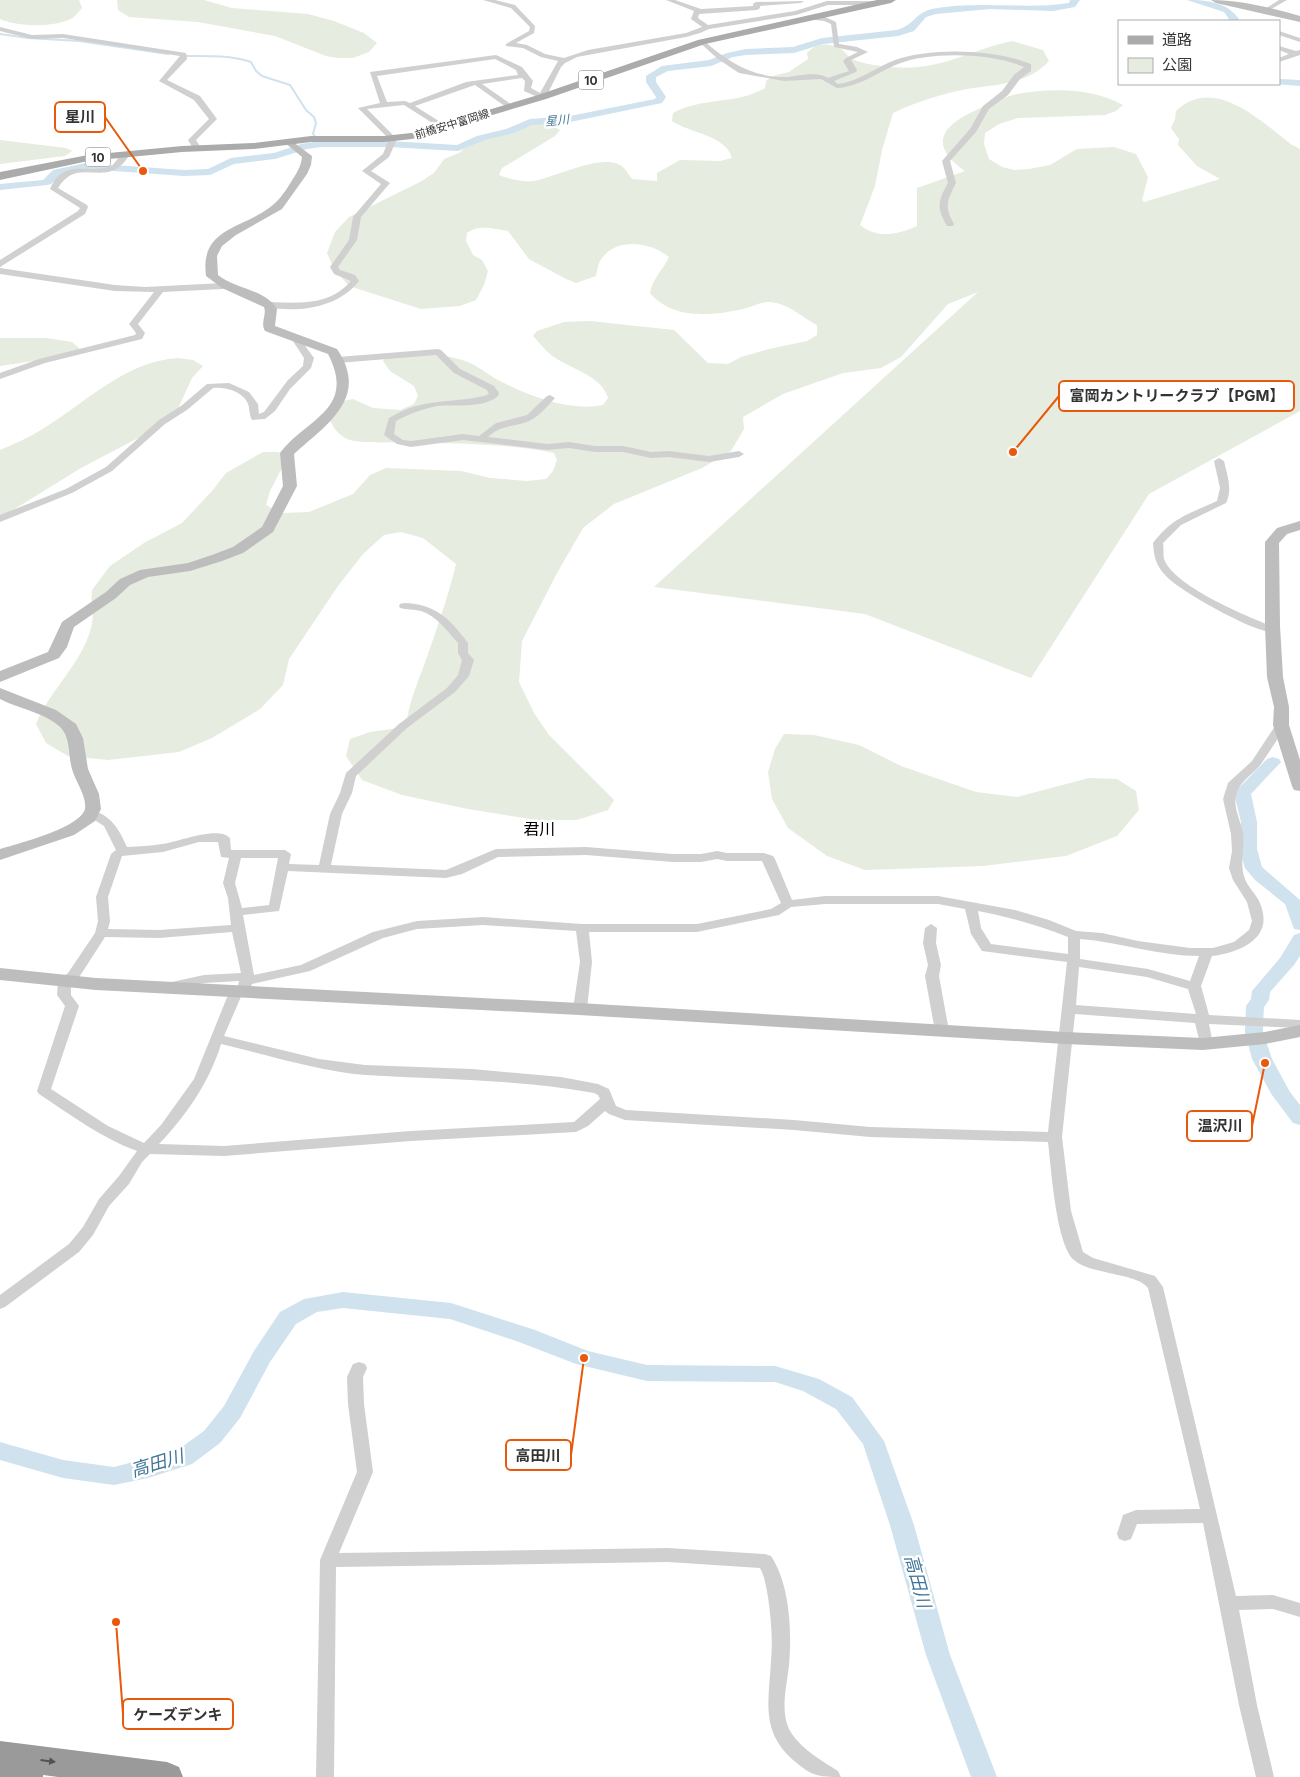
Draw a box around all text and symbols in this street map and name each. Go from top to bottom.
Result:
legend [1118,20,1280,85]
text: 道路 [1162,30,1192,49]
text: 公園 [1162,55,1192,74]
road number: 10 [578,70,604,90]
callout: 星川 [55,102,105,132]
street label: 前橋安中富岡線 [413,106,491,142]
text: 星川 [65,107,95,126]
water label: 星川 [544,111,572,129]
road number: 10 [86,148,110,166]
callout: 富岡カントリークラブ【PGM】 [1059,381,1294,411]
text: 富岡カントリークラブ【PGM】 [1070,386,1284,405]
district label: 君川 [523,819,555,839]
callout: 温沢川 [1187,1111,1252,1141]
text: 温沢川 [1197,1116,1243,1135]
callout: 高田川 [506,1440,571,1470]
water label: 高田川 [128,1444,188,1481]
text: 高田川 [515,1446,561,1465]
water label: 高田川 [901,1552,936,1612]
callout: ケーズデンキ [123,1699,233,1729]
text: ケーズデンキ [133,1705,223,1724]
one-way arrow [41,1757,57,1765]

